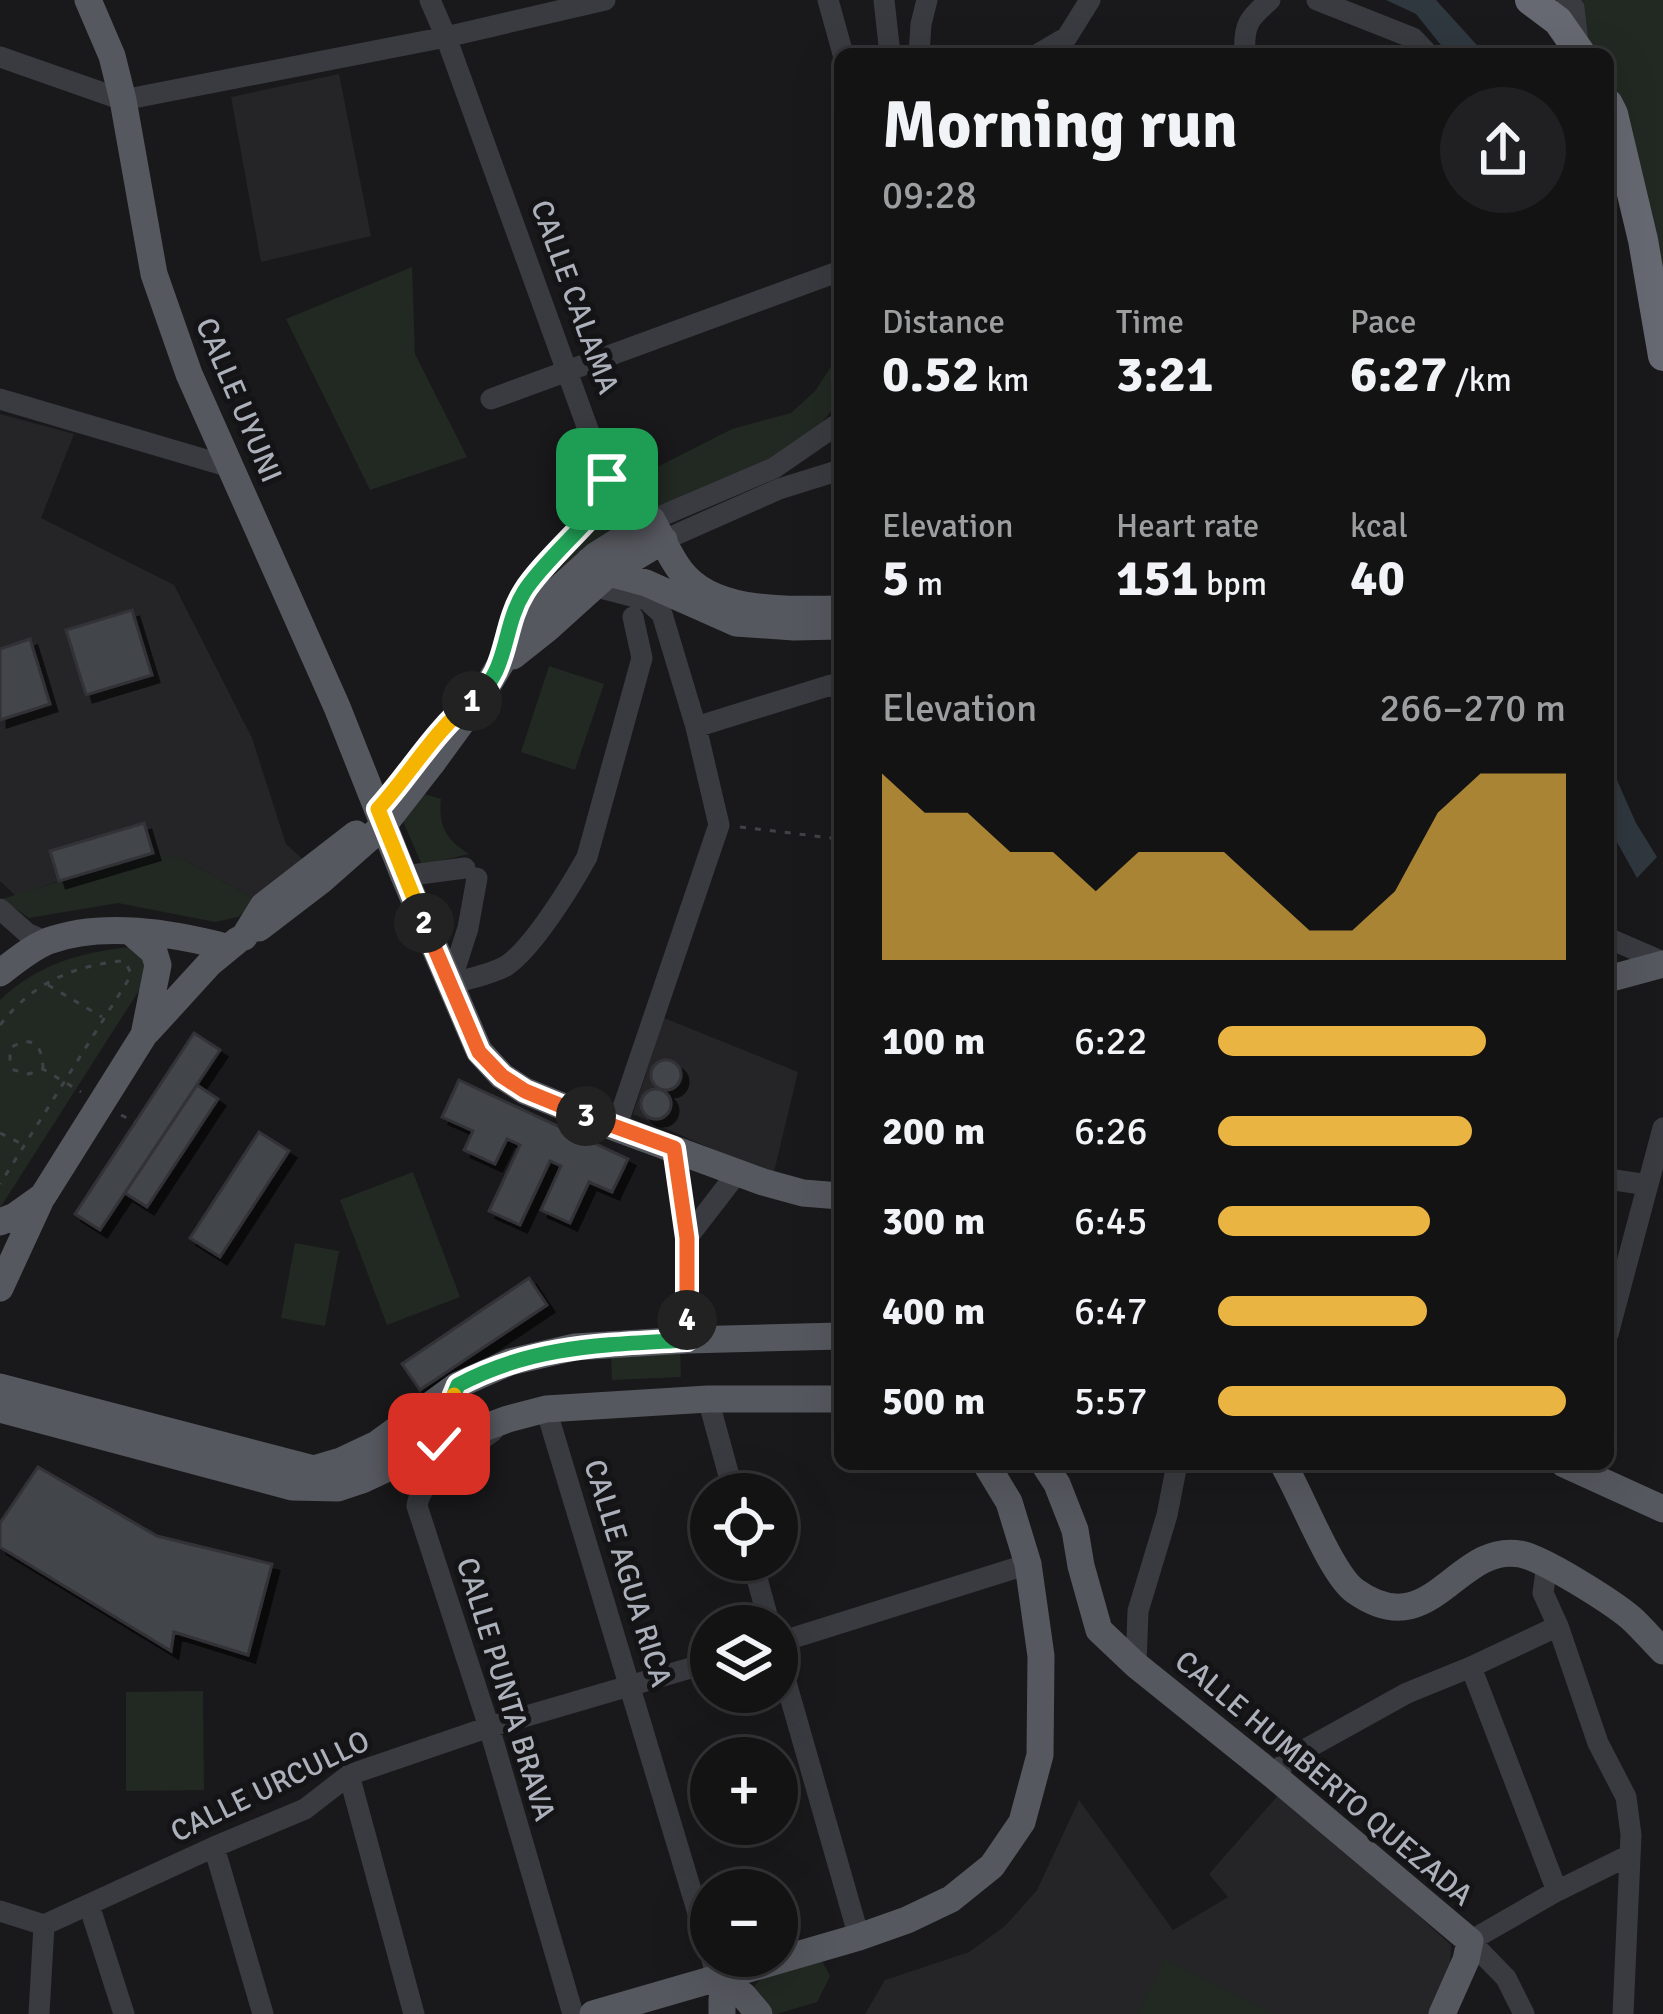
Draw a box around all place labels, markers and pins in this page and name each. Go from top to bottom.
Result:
pin [556,428,658,530]
pin: 1 [442,671,502,731]
pin: 2 [394,893,454,953]
pin: 3 [556,1086,616,1146]
pin: 4 [657,1290,717,1350]
pin [388,1393,490,1495]

